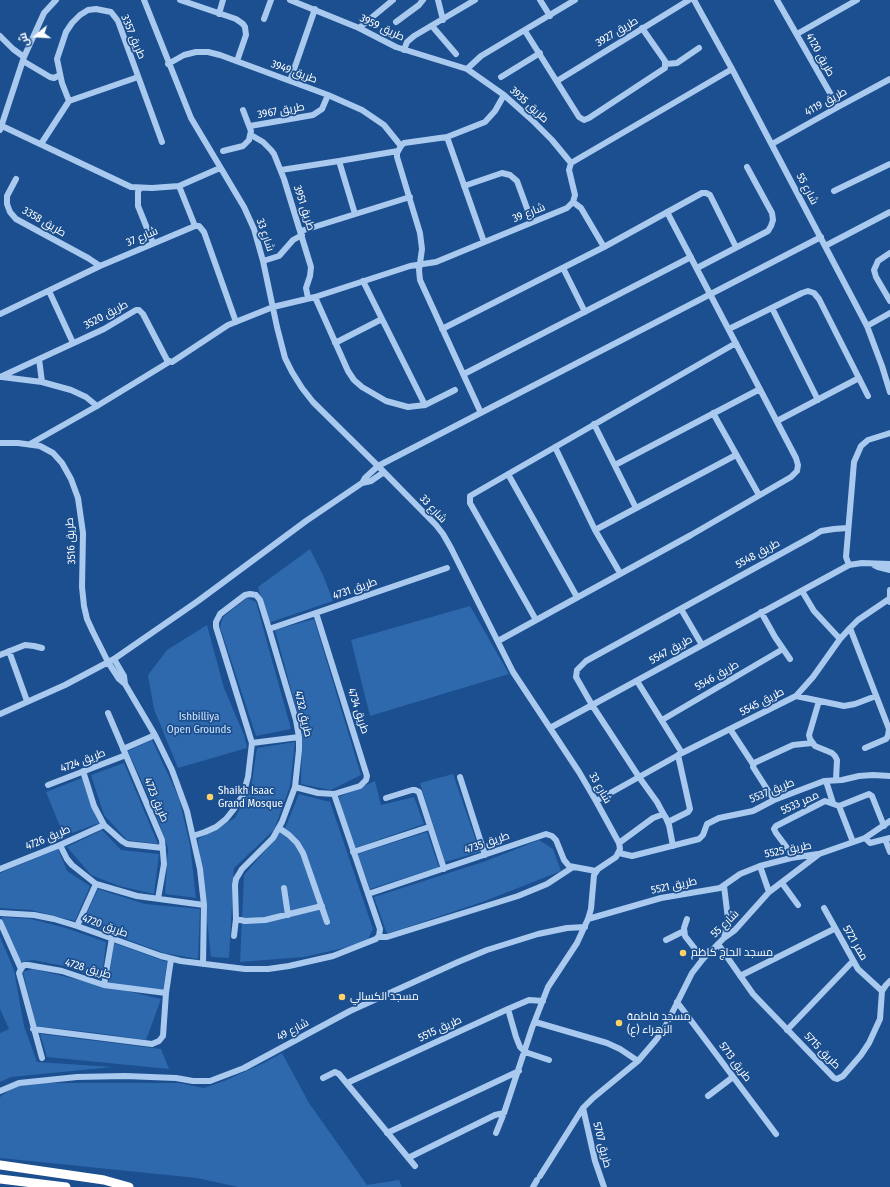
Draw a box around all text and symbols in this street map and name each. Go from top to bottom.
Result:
street label: طريق 3959 [357,12,407,44]
street label: طريق 3357 [118,13,148,61]
street label: طريق 3927 [593,14,641,50]
north arrow [16,16,56,56]
text: ش [16,31,32,49]
street label: طريق 4120 [803,31,837,79]
street label: طريق 3949 [269,58,319,86]
street label: طريق 3935 [507,84,551,126]
street label: طريق 4119 [803,85,849,119]
street label: طريق 3967 [256,100,306,122]
street label: شارع 55 [793,171,821,207]
street label: طريق 3951 [291,184,317,232]
street label: شارع 39 [511,200,547,226]
street label: طريق 3358 [20,204,68,240]
street label: شارع 33 [253,217,277,253]
street label: شارع 37 [124,224,160,250]
street label: طريق 3520 [82,298,130,332]
street label: شارع 33 [417,492,449,526]
street label: طريق 3516 [63,517,79,565]
street label: طريق 5548 [734,536,782,572]
street label: طريق 4731 [331,575,379,603]
street label: طريق 5547 [647,633,695,667]
street label: طريق 5546 [693,658,741,694]
street label: طريق 5545 [738,685,786,719]
street label: طريق 4734 [344,686,372,736]
street label: طريق 4732 [291,690,315,738]
park label: Ishbilliya Open Grounds [167,710,231,736]
street label: طريق 4724 [59,746,107,776]
street label: شارع 33 [586,770,614,806]
street label: طريق 4723 [141,776,171,824]
street label: طريق 5537 [748,776,796,806]
place label: Shaikh Isaac Grand Mosque [218,784,283,810]
street label: ممر 5533 [779,789,821,817]
marker: Shaikh Isaac Grand Mosque [205,792,215,802]
street label: طريق 4726 [24,823,72,853]
street label: طريق 4735 [463,829,511,857]
street label: طريق 5525 [763,839,813,861]
street label: طريق 5521 [650,875,698,897]
street label: شارع 55 [708,907,742,941]
street label: طريق 4720 [80,912,130,940]
street label: ممر 5721 [840,923,870,963]
place label: مسجد الحاج كاظم [691,946,773,960]
marker: مسجد الحاج كاظم [678,948,688,958]
street label: طريق 4728 [63,956,113,982]
place label: مسجد الكسالي [350,990,419,1004]
marker: مسجد الكسالي [337,992,347,1002]
place label: مسجد فاطمة الزهراء (ع) [627,1010,691,1036]
street label: طريق 5515 [416,1013,464,1045]
street label: شارع 49 [275,1016,311,1044]
marker: مسجد فاطمة الزهراء (ع) [614,1018,624,1028]
street label: طريق 5715 [801,1030,843,1072]
street label: طريق 5713 [716,1040,754,1084]
street label: طريق 5707 [590,1121,614,1169]

